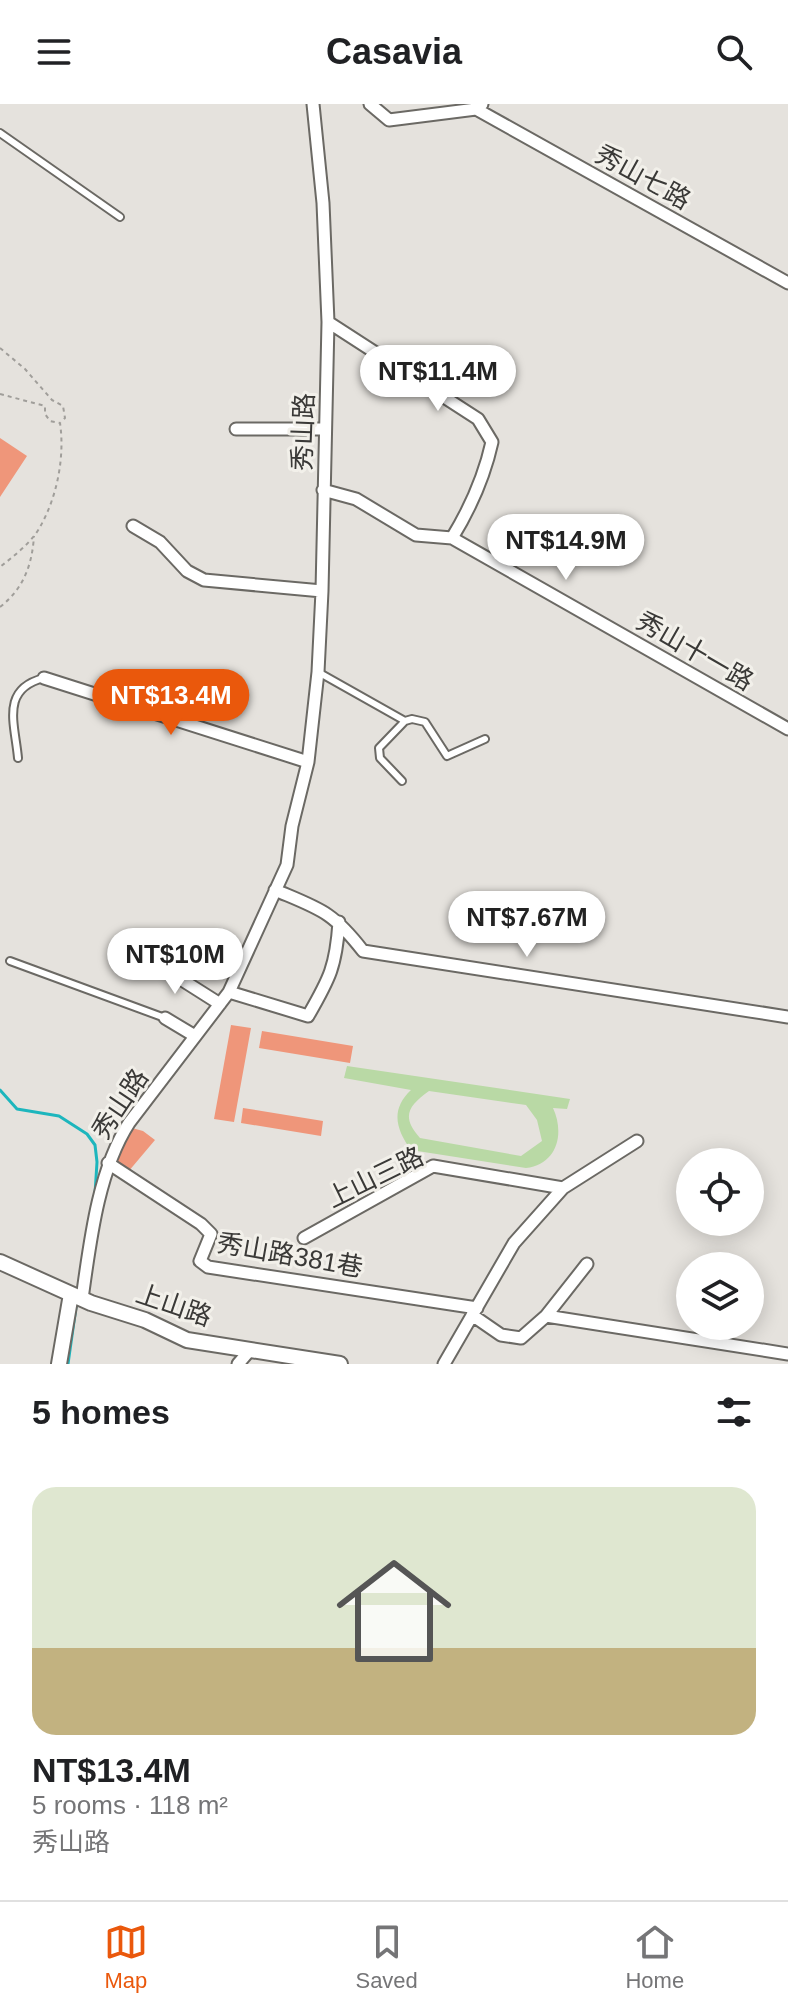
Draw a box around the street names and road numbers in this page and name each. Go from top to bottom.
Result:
street label: 秀山七路 [590,139,696,215]
street label: 秀山路 [287,392,319,472]
street label: 秀山十一路 [631,606,759,696]
street label: 秀山路 [86,1063,154,1145]
street label: 上山三路 [322,1141,428,1213]
street label: 秀山路381巷 [215,1227,365,1283]
street label: 上山路 [132,1278,216,1332]

